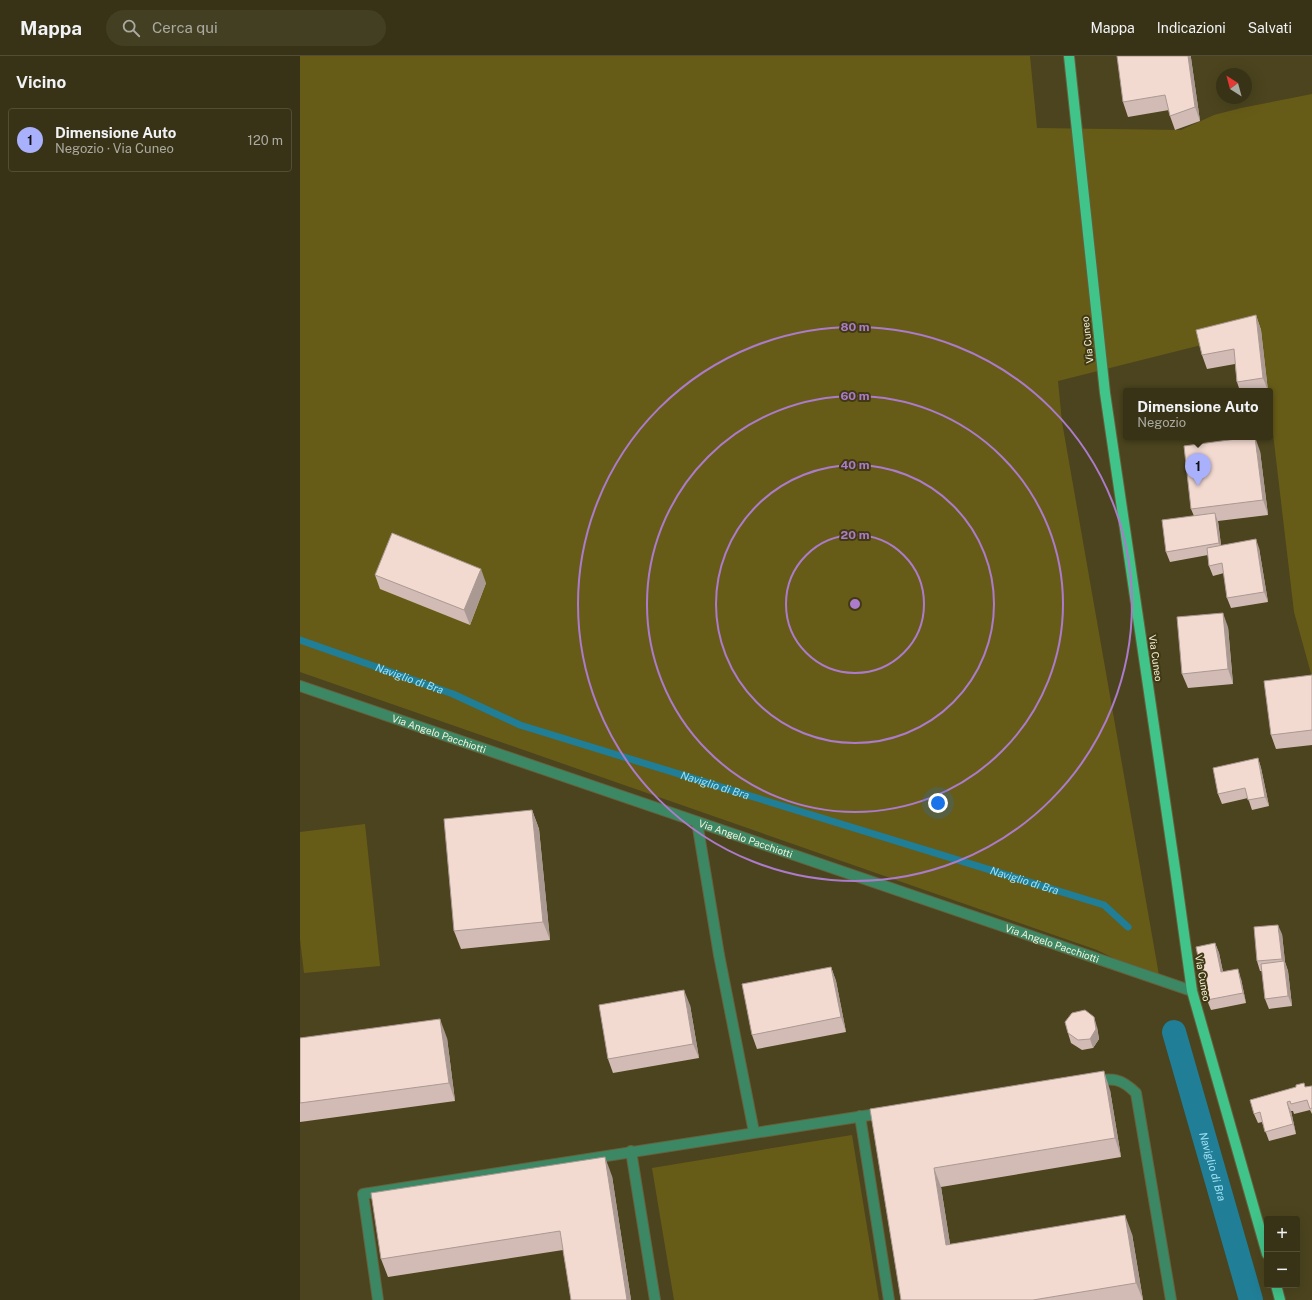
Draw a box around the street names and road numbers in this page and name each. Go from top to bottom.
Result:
street label: Via Cuneo [1079,316,1095,364]
street label: Via Cuneo [1147,634,1165,682]
street label: Via Angelo Pacchiotti [390,712,488,755]
street label: Via Angelo Pacchiotti [697,817,794,860]
street label: Via Angelo Pacchiotti [1004,922,1101,965]
street label: Via Cuneo [1193,954,1213,1003]

